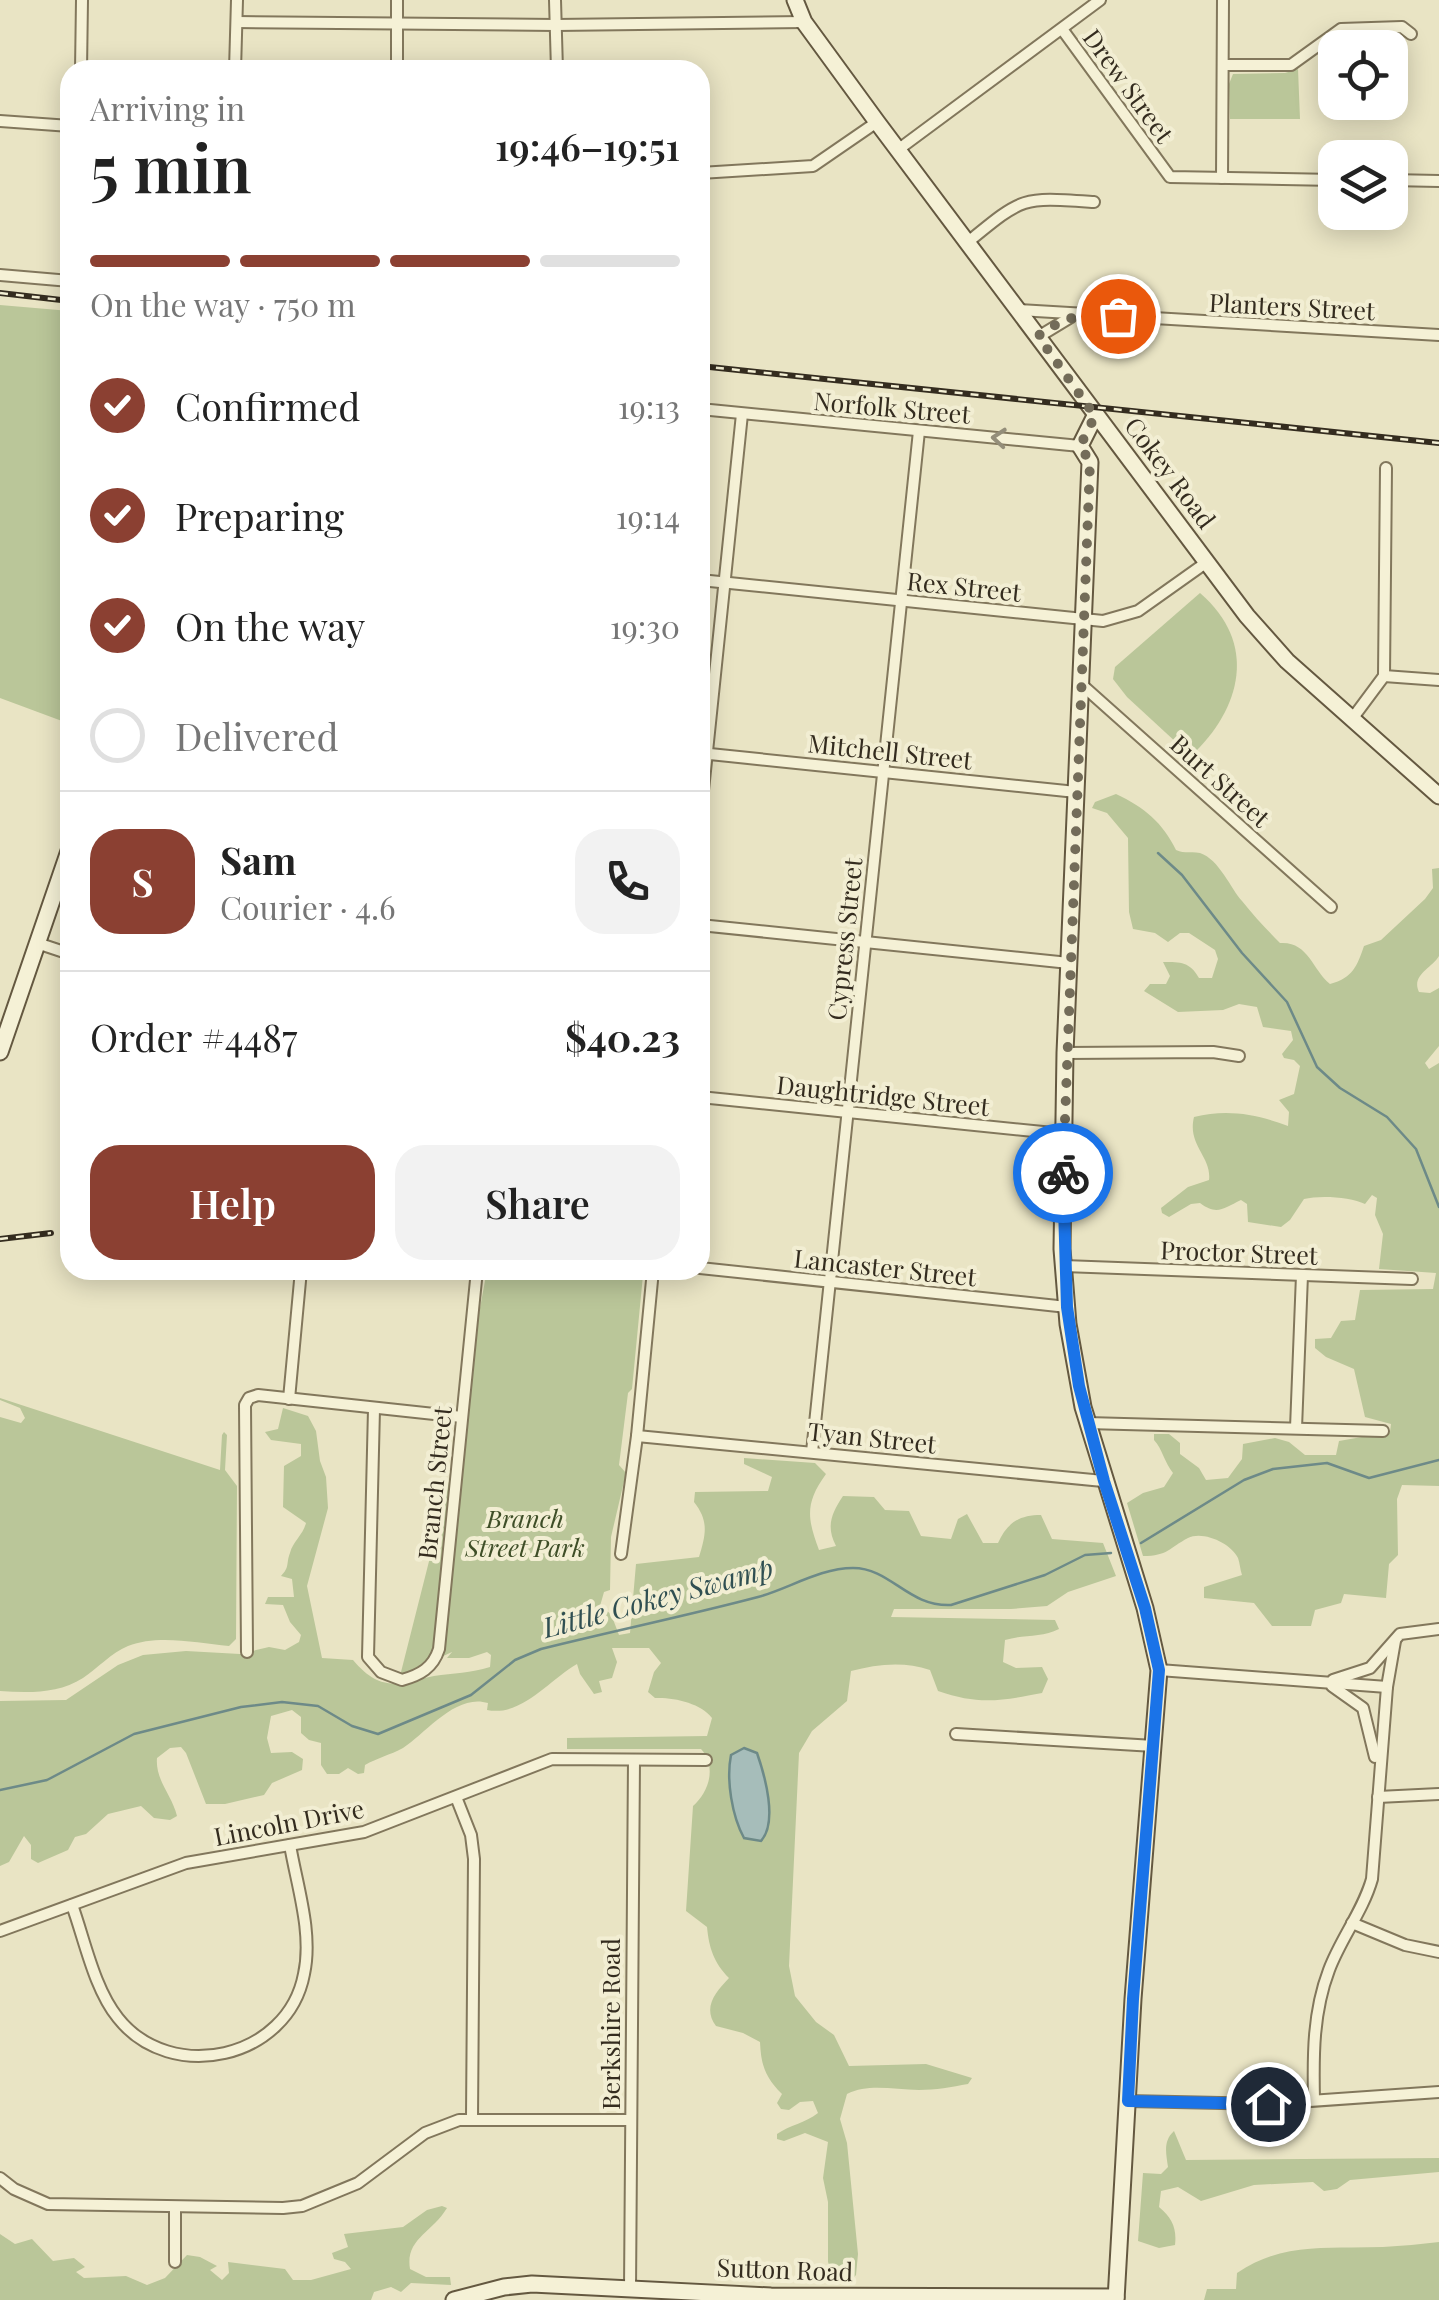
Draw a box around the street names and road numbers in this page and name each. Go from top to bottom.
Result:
street label: Drew Street [1077,22,1182,150]
street label: Planters Street [1208,285,1377,326]
street label: Norfolk Street [812,383,973,430]
street label: Cokey Road [1119,410,1224,534]
street label: Rex Street [905,563,1024,608]
street label: Mitchell Street [806,725,975,776]
street label: Burt Street [1164,726,1279,834]
street label: Cypress Street [819,855,869,1022]
street label: Daughtridge Street [775,1067,992,1122]
street label: Proctor Street [1160,1232,1320,1271]
street label: Lancaster Street [792,1241,979,1293]
street label: Branch Street [409,1403,458,1561]
street label: Tyan Street [806,1413,939,1460]
street label: Lincoln Drive [211,1791,366,1852]
street label: Berkshire Road [593,1938,626,2110]
street label: Sutton Road [716,2250,854,2287]

